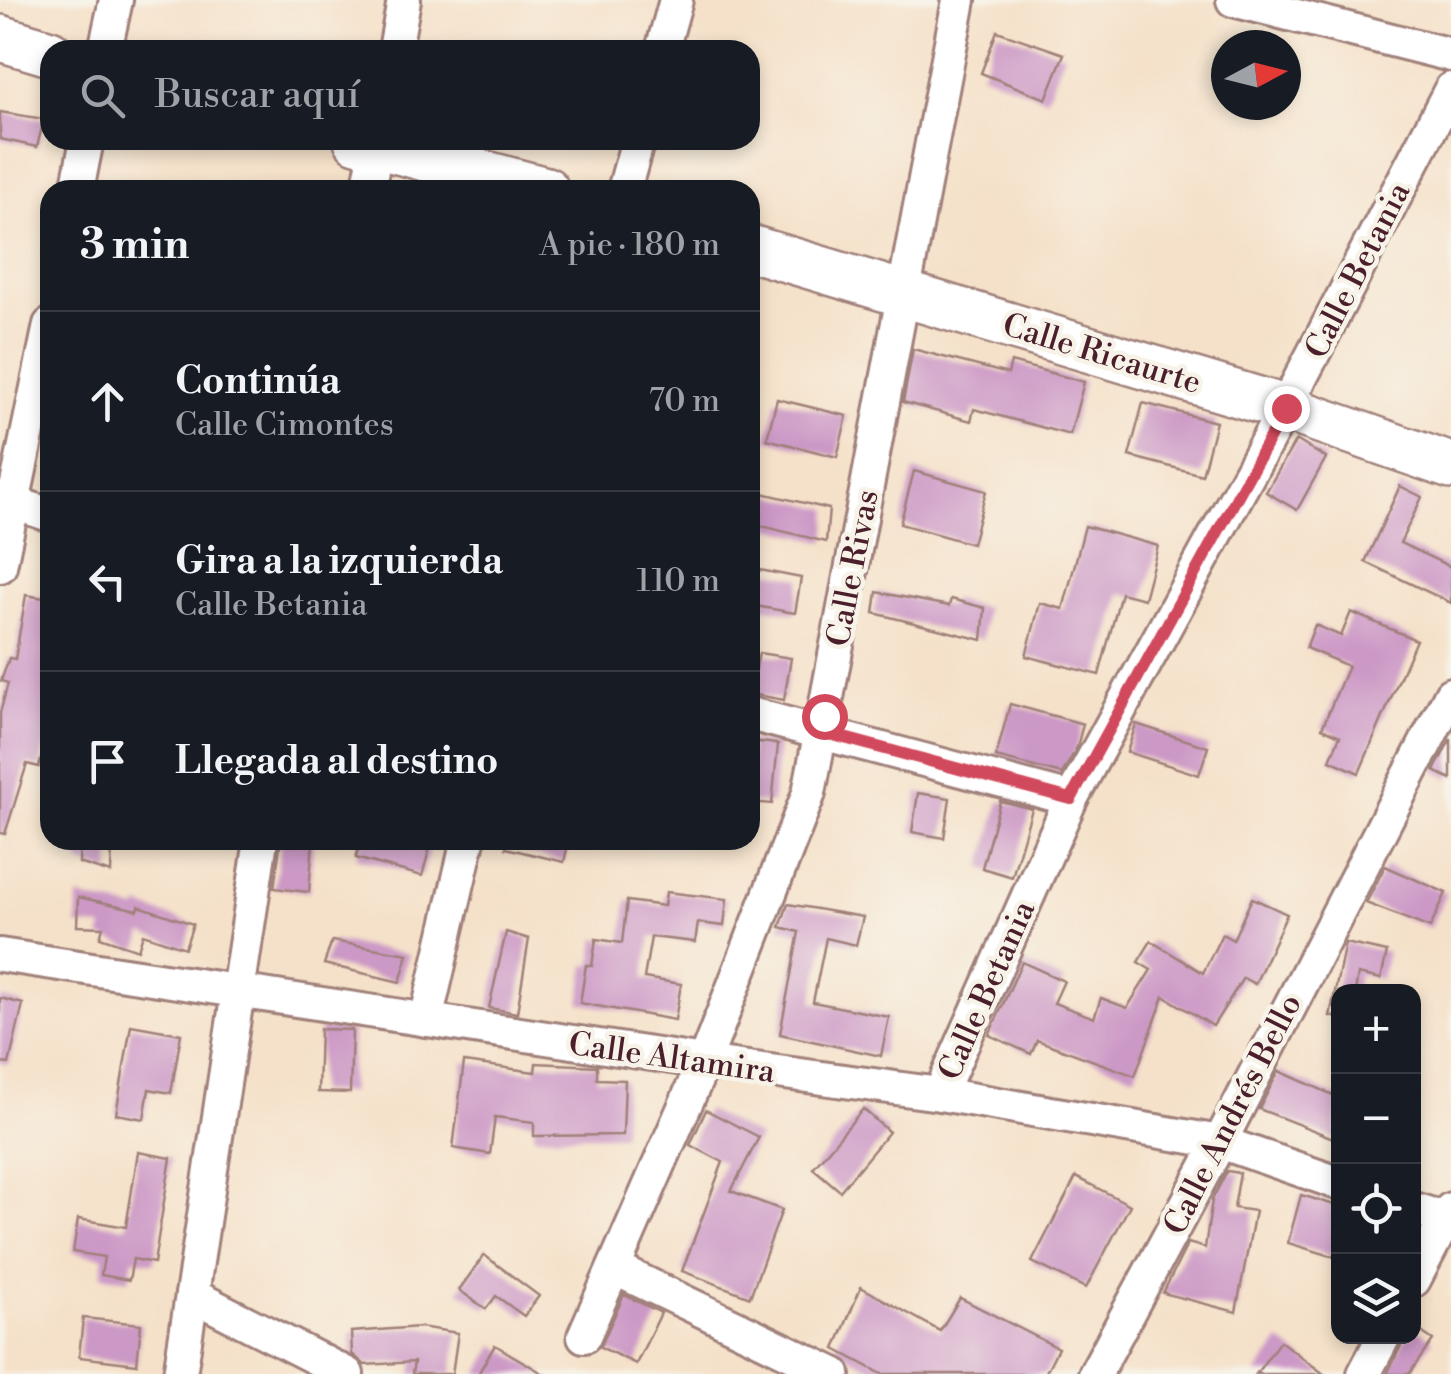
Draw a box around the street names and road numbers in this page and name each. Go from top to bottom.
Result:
street label: Calle Betania [1296,175,1420,365]
street label: Calle Ricaurte [998,305,1206,403]
street label: Calle Rivas [818,487,888,650]
street label: Calle Betania [930,894,1045,1086]
street label: Calle Andrés Bello [1155,987,1311,1242]
street label: Calle Altamira [566,1024,778,1092]

